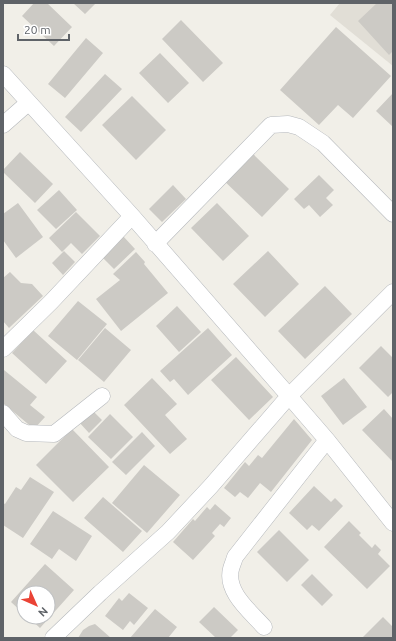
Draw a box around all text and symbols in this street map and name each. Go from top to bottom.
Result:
scale bar [18,16,69,42]
text: 20 m [24,23,51,36]
north arrow [16,585,56,625]
text: N [36,605,50,619]

